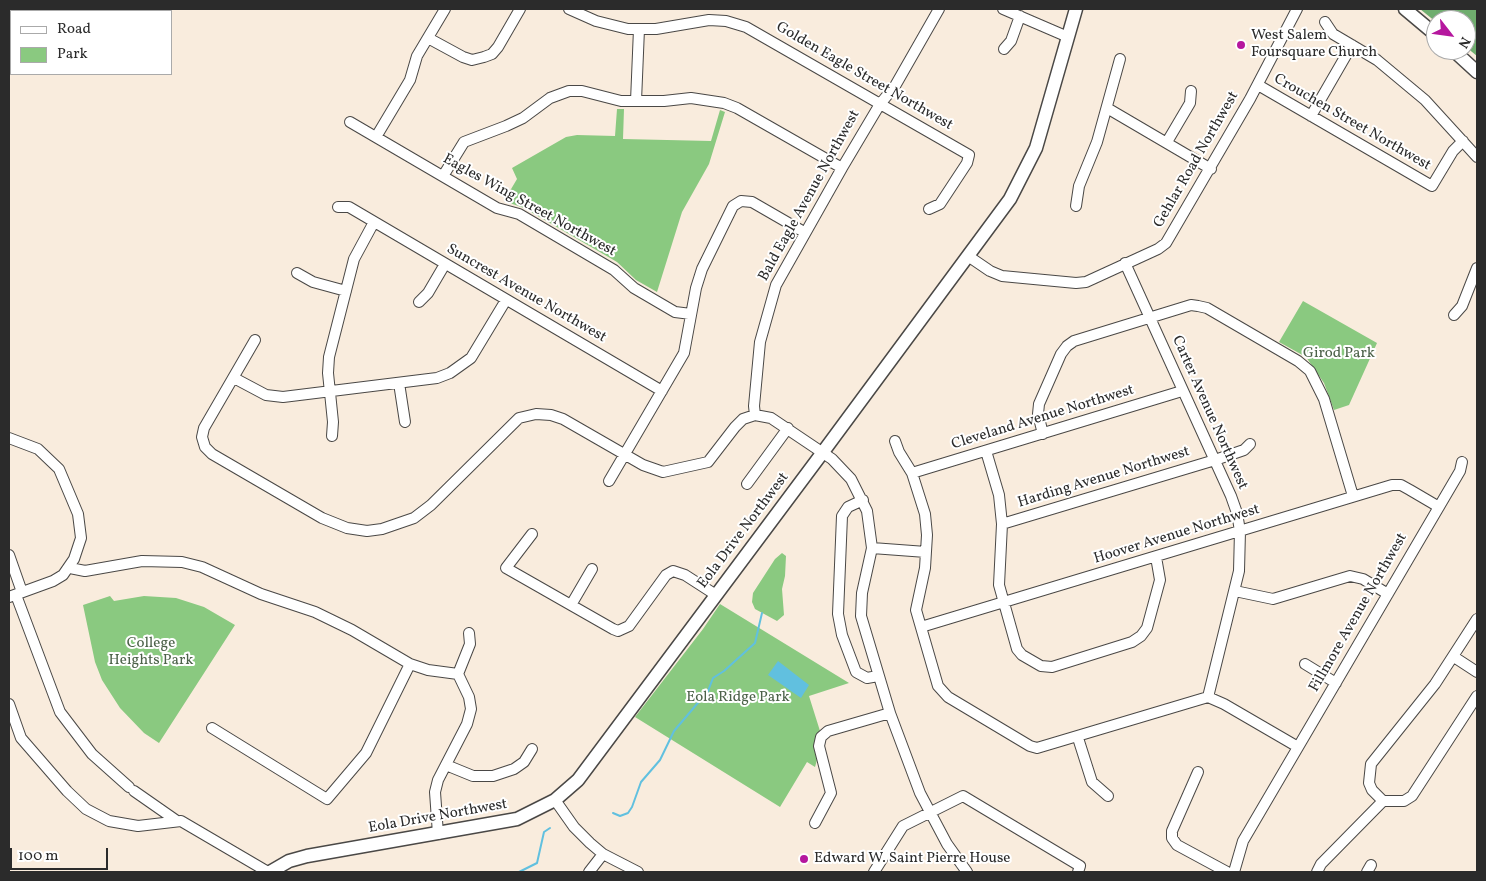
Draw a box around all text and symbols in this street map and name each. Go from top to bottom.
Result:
legend [10,10,172,75]
north arrow [1426,10,1476,60]
text: Road [57,19,91,40]
street label: Golden Eagle Street Northwest [772,19,956,135]
place label: West Salem Foursquare Church [1251,27,1377,62]
text: N [1453,33,1474,51]
marker: West Salem Foursquare Church [1235,39,1247,51]
text: Park [57,44,88,65]
street label: Crouchen Street Northwest [1270,71,1434,175]
street label: Gehlar Road Northwest [1151,89,1243,231]
street label: Bald Eagle Avenue Northwest [755,107,865,285]
street label: Eagles Wing Street Northwest [439,151,619,261]
street label: Suncrest Avenue Northwest [443,241,609,347]
street label: Carter Avenue Northwest [1167,333,1251,493]
park label: Girod Park [1303,345,1375,363]
street label: Cleveland Avenue Northwest [950,382,1136,454]
street label: Harding Avenue Northwest [1016,443,1192,513]
street label: Eola Drive Northwest [694,469,794,593]
street label: Hoover Avenue Northwest [1092,501,1262,569]
street label: Fillmore Avenue Northwest [1306,530,1412,696]
park label: College Heights Park [109,635,193,670]
park label: Eola Ridge Park [686,689,790,707]
street label: Eola Drive Northwest [367,796,509,838]
scale bar [12,838,110,870]
text: 100 m [18,846,58,867]
place label: Edward W. Saint Pierre House [814,850,1010,868]
marker: Edward W. Saint Pierre House [798,853,810,865]

